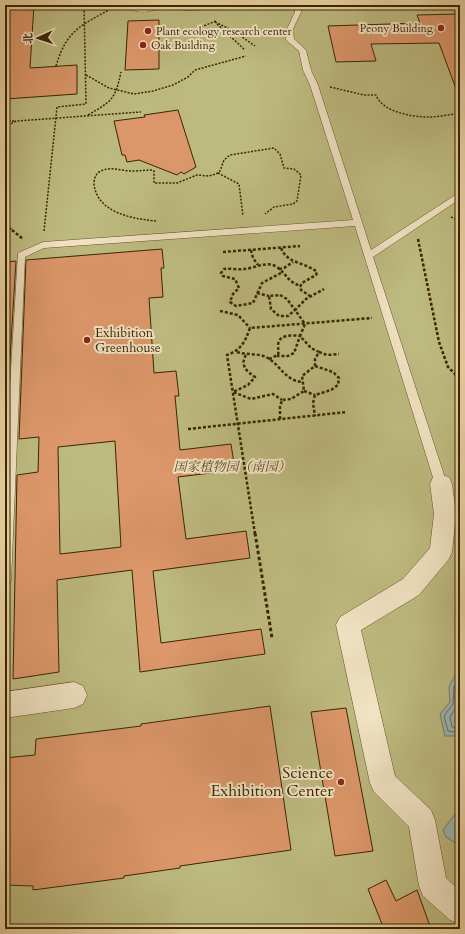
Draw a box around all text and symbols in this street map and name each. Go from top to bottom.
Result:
north arrow [18,18,58,58]
place label: Peony Building [360,21,434,36]
marker: Peony Building [436,23,446,33]
place label: Plant ecology research center [156,24,293,39]
marker: Plant ecology research center [143,26,153,36]
text: 北 [21,33,36,44]
place label: Oak Building [151,38,216,53]
marker: Oak Building [138,40,148,50]
place label: Exhibition Greenhouse [95,324,161,357]
marker: Exhibition Greenhouse [82,335,92,345]
park label: 国家植物园（南园） [173,458,291,476]
place label: Science Exhibition Center [210,762,333,802]
marker: Science Exhibition Center [336,777,346,787]

